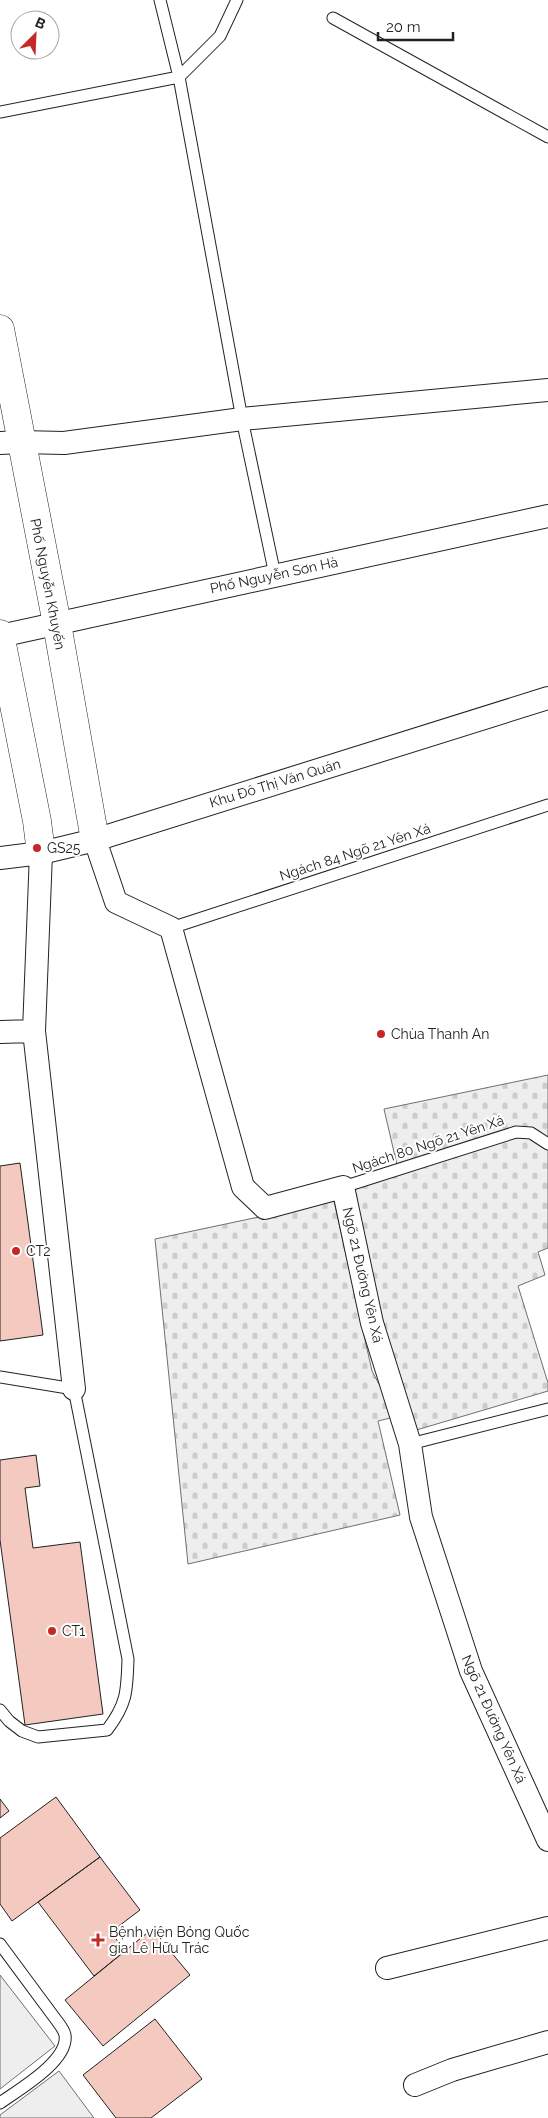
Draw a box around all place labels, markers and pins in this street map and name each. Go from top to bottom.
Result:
place label: GS25 [47,840,81,856]
marker: GS25 [31,842,43,854]
place label: Chùa Thanh An [391,1026,489,1042]
marker: Chùa Thanh An [375,1028,387,1040]
place label: CT2 [26,1243,51,1259]
marker: CT2 [10,1245,22,1257]
place label: CT1 [62,1623,85,1639]
marker: CT1 [46,1625,58,1637]
place label: Bệnh viện Bỏng Quốc gia Lê Hữu Trác [109,1924,250,1956]
marker: Bệnh viện Bỏng Quốc gia Lê Hữu Trác [91,1933,105,1947]

